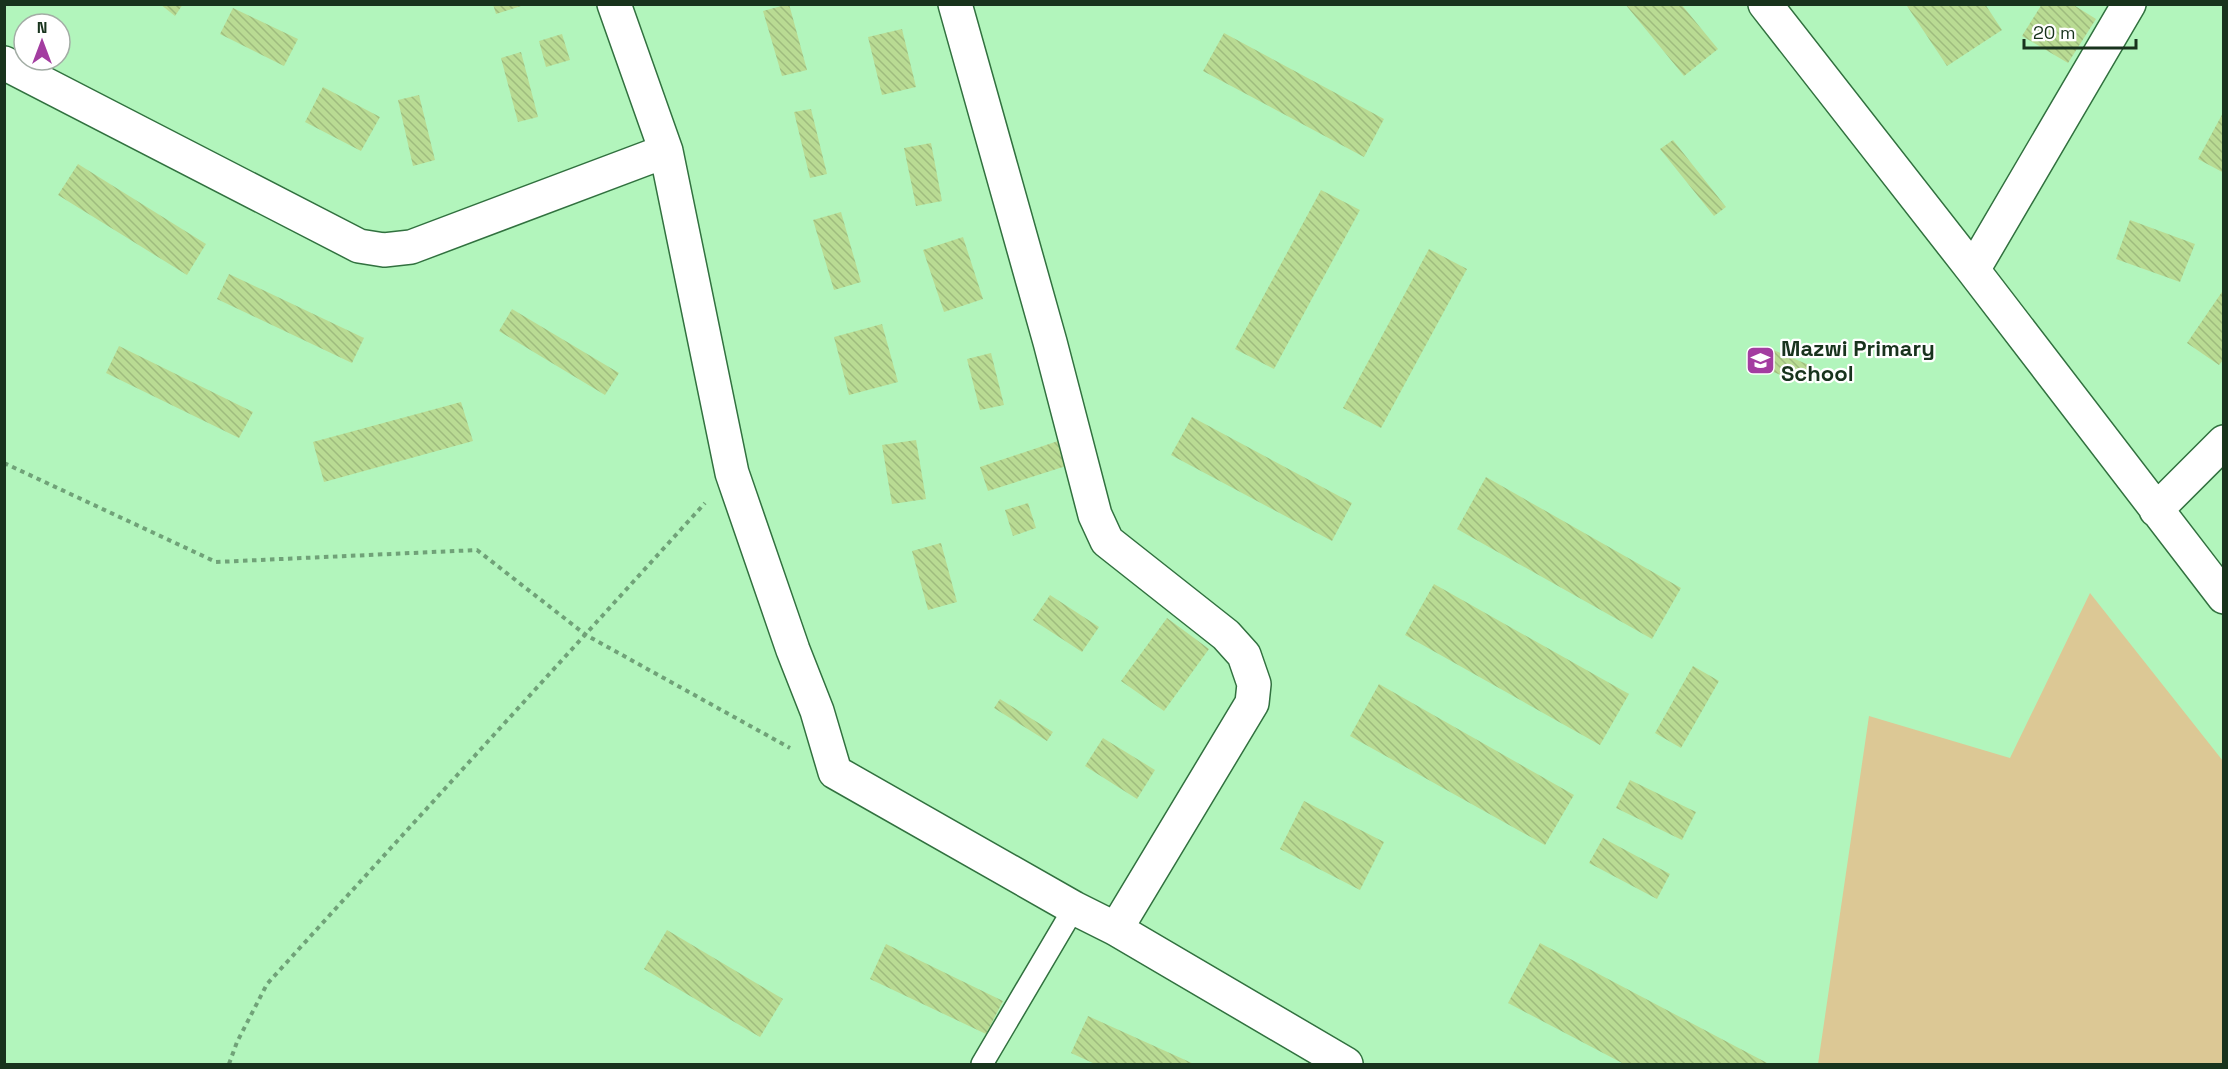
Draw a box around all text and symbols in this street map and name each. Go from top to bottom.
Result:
north arrow [12,12,72,72]
scale bar [2024,12,2136,50]
text: N [37,17,47,38]
text: 20 m [2033,21,2076,44]
place label: Mazwi Primary School [1781,334,1935,387]
school or university icon: Mazwi Primary School [1744,345,1776,377]

